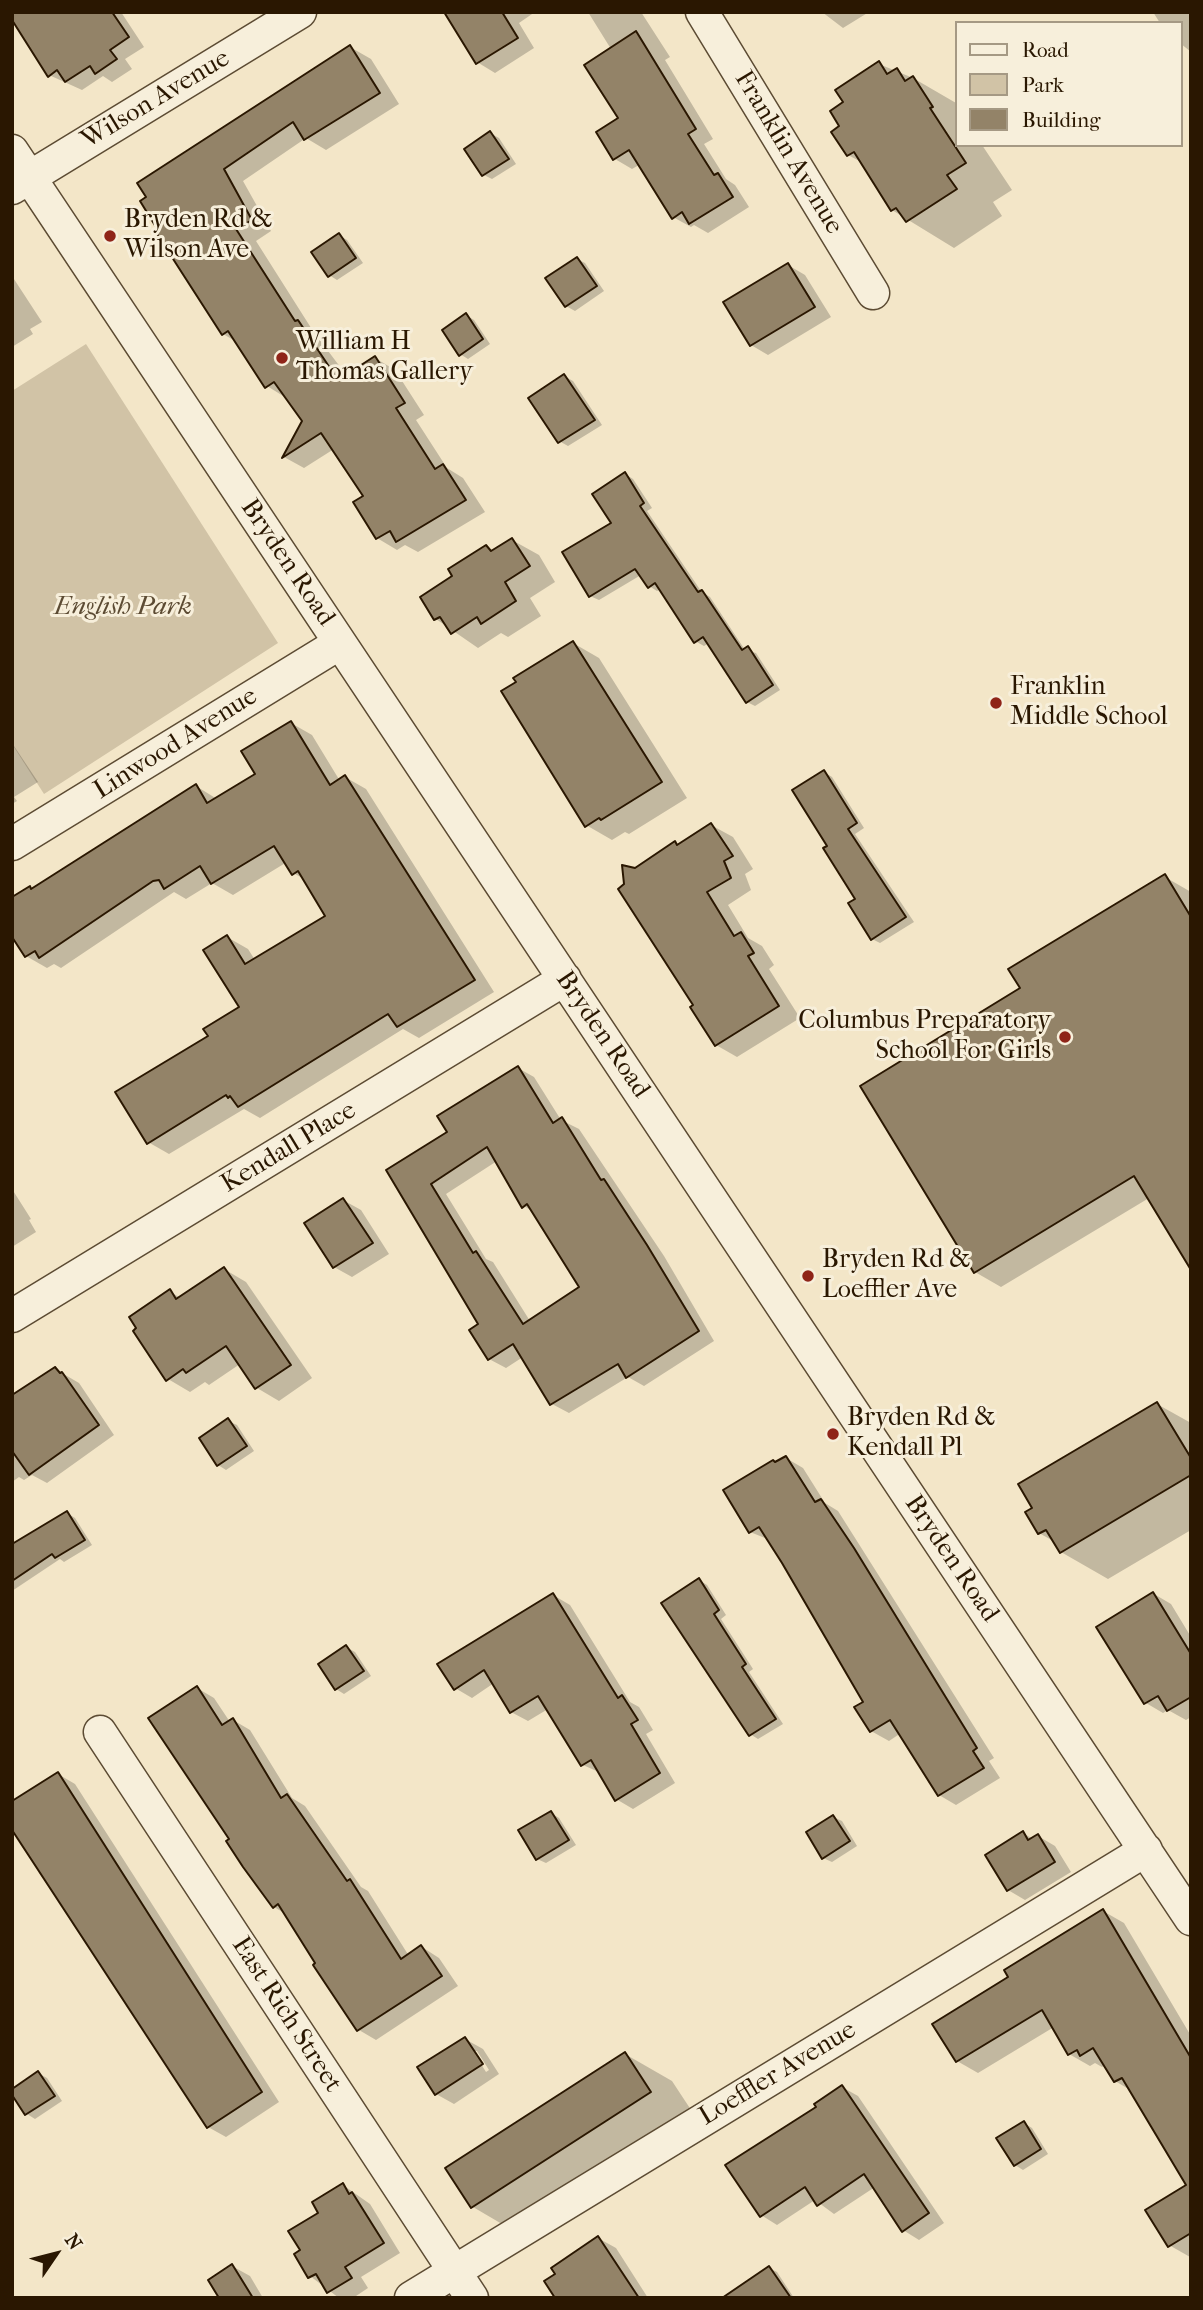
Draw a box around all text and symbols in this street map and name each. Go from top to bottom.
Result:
legend [954,21,1182,147]
text: Road [1022,38,1069,62]
street label: Wilson Avenue [76,44,236,156]
street label: Franklin Avenue [727,66,849,240]
text: Park [1022,73,1064,97]
text: Building [1022,108,1100,132]
place label: Bryden Rd & Wilson Ave [124,205,272,266]
marker: Bryden Rd & Wilson Ave [102,228,118,244]
place label: William H Thomas Gallery [296,327,473,388]
marker: William H Thomas Gallery [274,350,290,366]
street label: Bryden Road [233,494,341,632]
park label: English Park [54,592,192,624]
place label: Franklin Middle School [1010,672,1168,734]
street label: Linwood Avenue [89,681,263,807]
marker: Franklin Middle School [988,695,1004,711]
street label: Bryden Road [548,966,656,1104]
place label: Columbus Preparatory School For Girls [798,1006,1051,1068]
marker: Columbus Preparatory School For Girls [1057,1029,1073,1045]
street label: Kendall Place [216,1096,362,1200]
place label: Bryden Rd & Loeffler Ave [822,1245,970,1306]
marker: Bryden Rd & Loeffler Ave [800,1268,816,1284]
place label: Bryden Rd & Kendall Pl [847,1403,995,1464]
marker: Bryden Rd & Kendall Pl [825,1426,841,1442]
street label: Bryden Road [897,1490,1005,1628]
street label: East Rich Street [224,1932,348,2098]
street label: Loeffler Avenue [694,2015,862,2133]
north arrow [21,2219,91,2289]
text: N [60,2230,86,2254]

